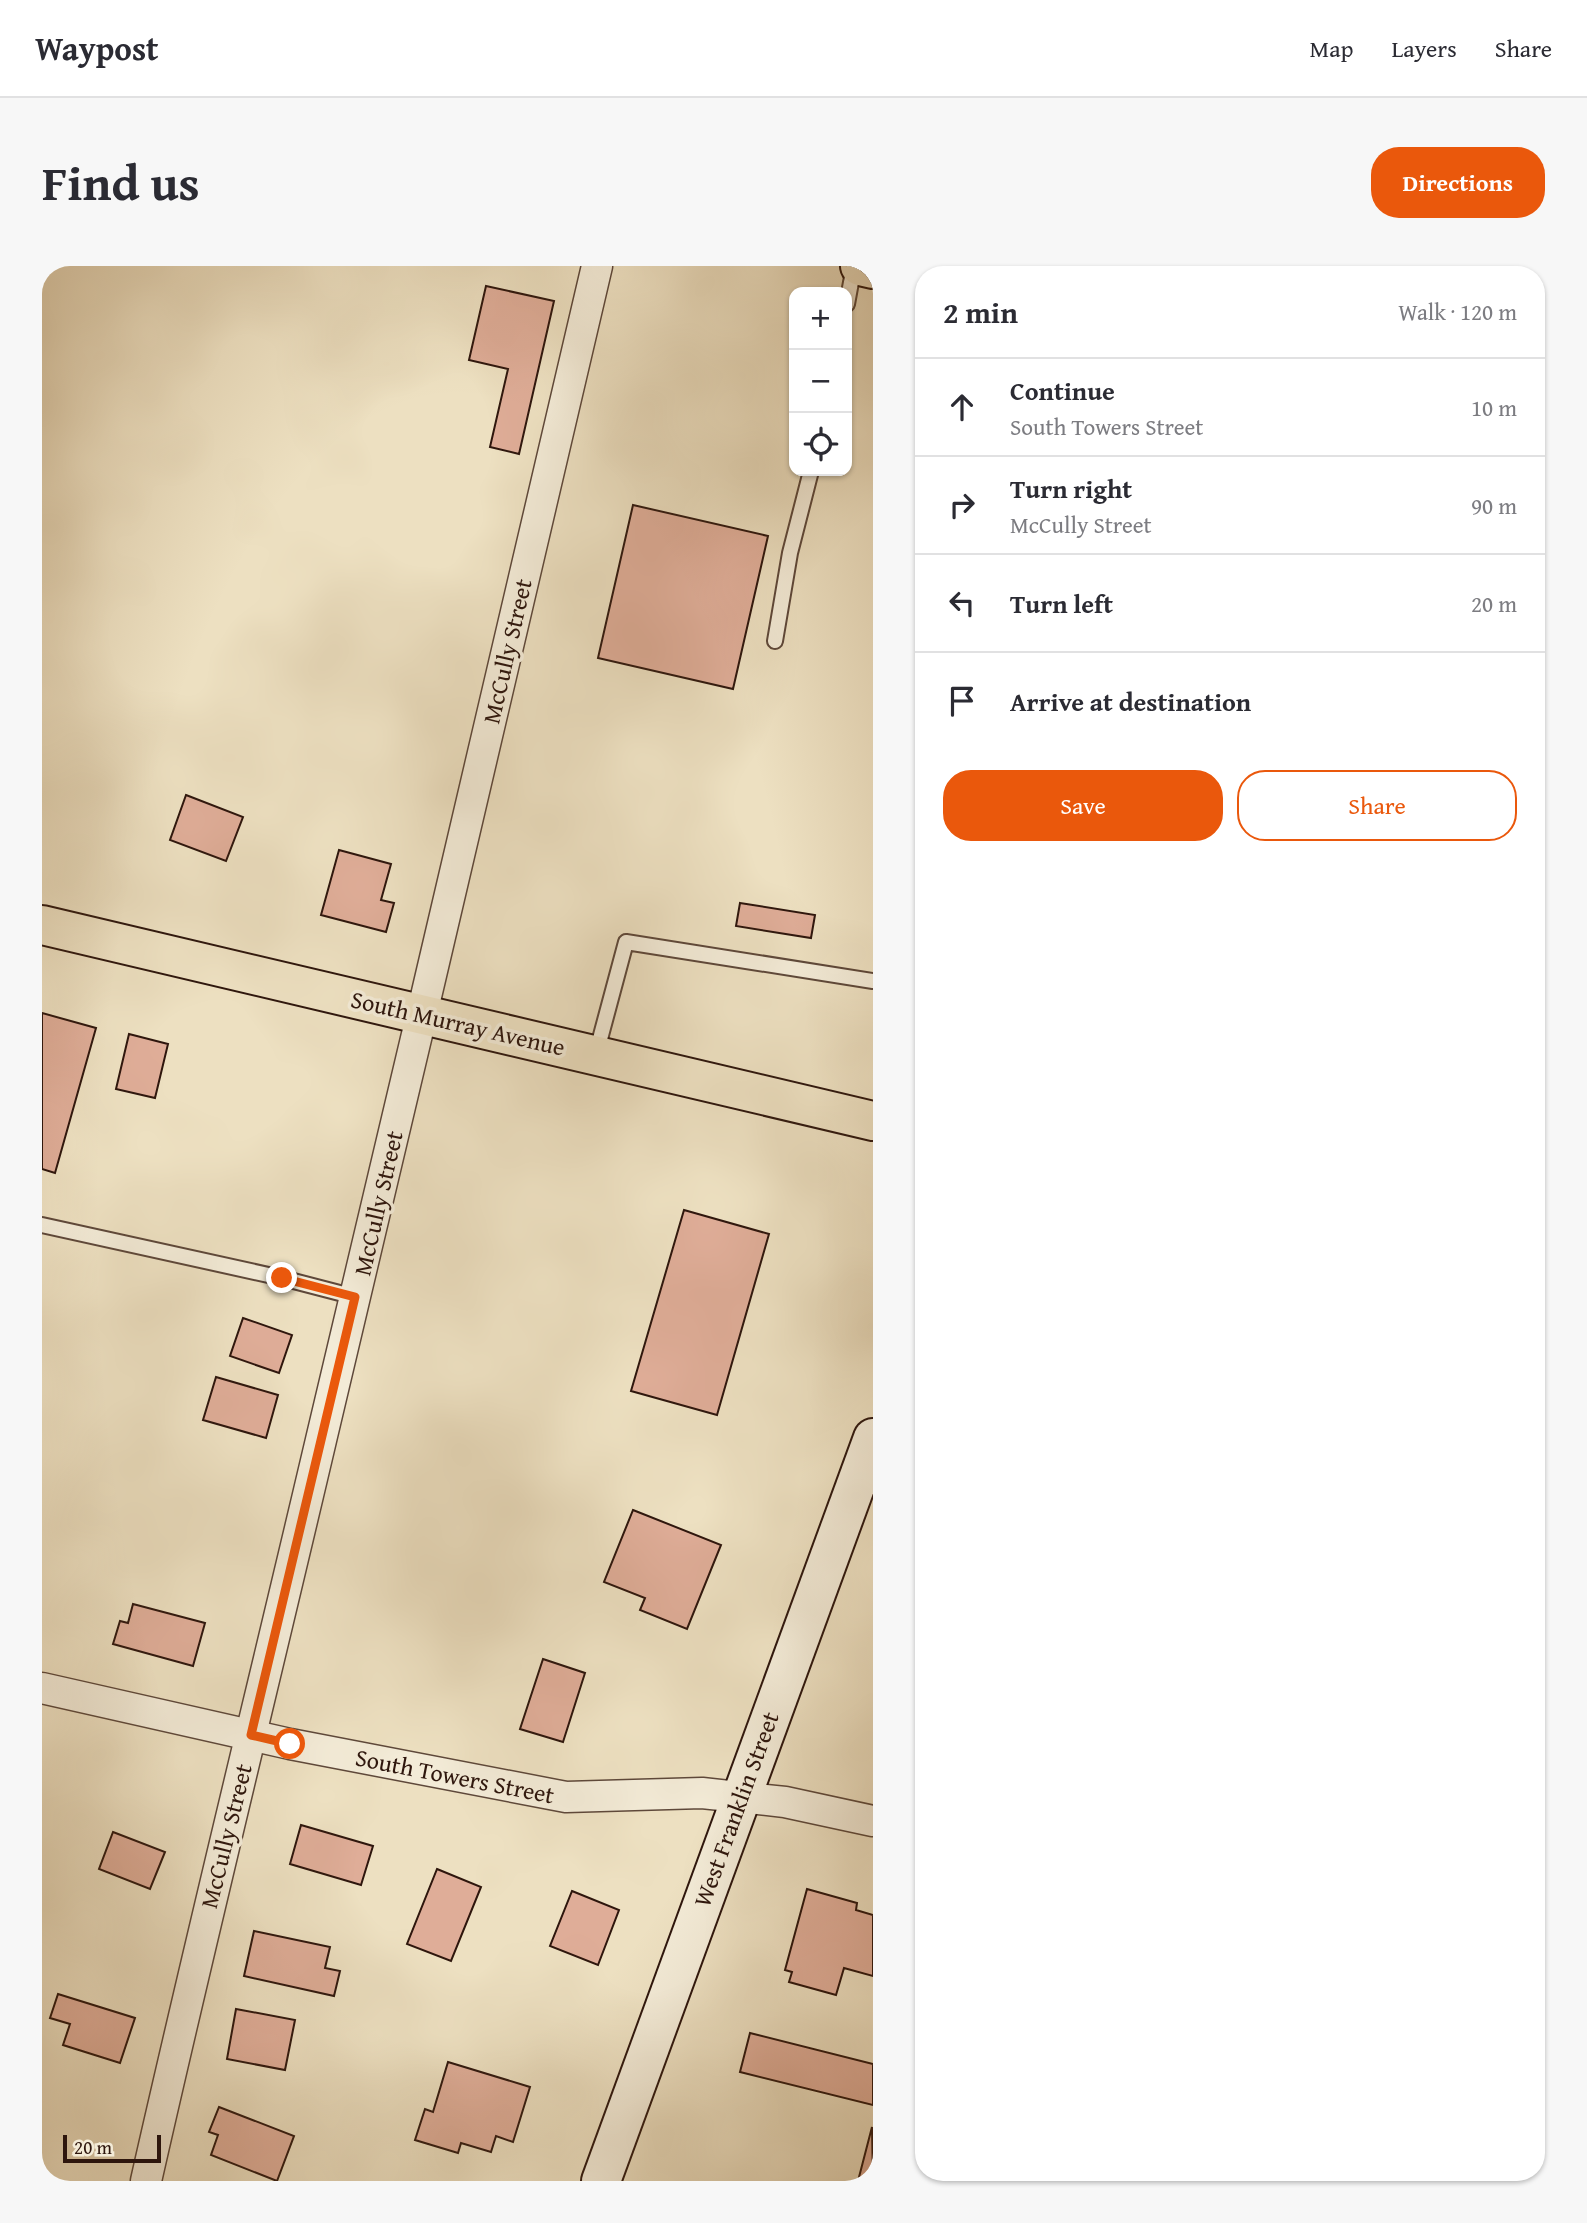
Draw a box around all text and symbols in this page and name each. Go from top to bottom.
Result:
text: Waypost [35,24,159,72]
text: Map [1310,31,1353,66]
text: Layers [1391,31,1457,66]
text: Share [1495,31,1552,66]
text: Find us [42,146,200,218]
button: Directions [1371,147,1545,218]
map controls [789,287,852,476]
button: + [789,287,852,350]
text: 2 min [943,290,1018,334]
text: Walk · 120 m [1398,295,1517,328]
button: − [789,350,852,413]
text: Continue [1010,371,1115,410]
icon: ahead [943,388,981,426]
text: 10 m [1471,391,1517,424]
text: South Towers Street [1010,410,1203,443]
button: locate [789,413,852,476]
text: Turn right [1010,469,1132,508]
icon: right [943,486,981,524]
text: 90 m [1471,489,1517,522]
text: McCully Street [1010,508,1152,541]
street label: McCully Street [473,575,541,727]
icon: left [943,584,981,622]
text: Turn left [1010,584,1113,623]
text: 20 m [1471,587,1517,620]
icon: arrive [943,682,981,720]
text: Arrive at destination [1010,682,1251,721]
button: Save [943,770,1223,841]
button: Share [1237,770,1517,841]
street label: South Murray Avenue [348,981,568,1065]
street label: McCully Street [344,1127,412,1279]
route end [266,1262,297,1293]
street label: West Franklin Street [684,1706,788,1911]
route start [274,1728,305,1759]
street label: South Towers Street [353,1740,558,1813]
street label: McCully Street [191,1760,261,1912]
scale bar [63,2132,161,2164]
text: 20 m [74,2133,112,2161]

